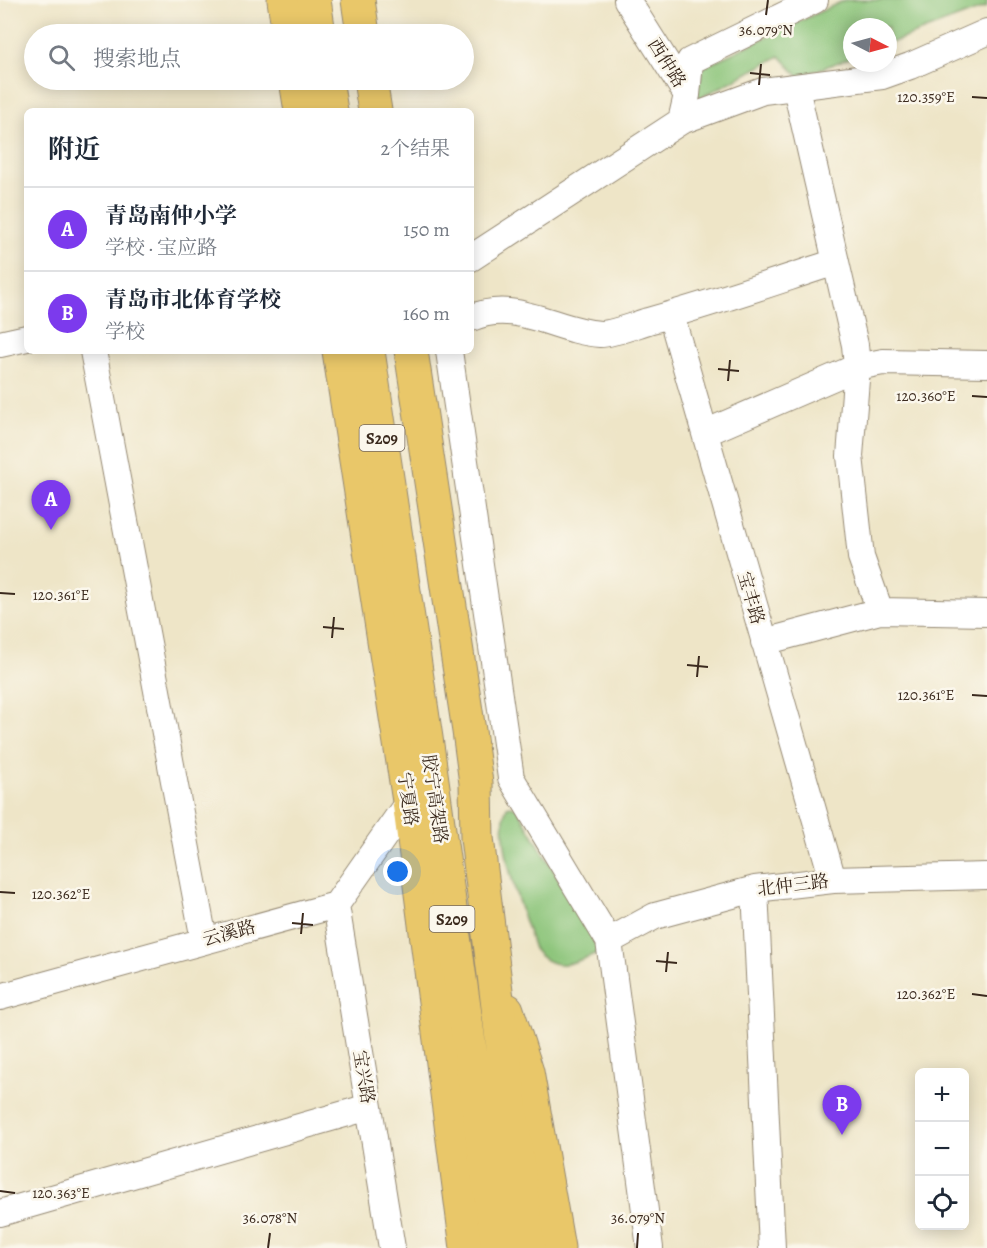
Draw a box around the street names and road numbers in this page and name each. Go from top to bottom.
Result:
street label: 西仲路 [643,34,691,92]
road number: S209 [360,425,404,451]
street label: 宝丰路 [732,569,770,627]
street label: 胶宁高架路 [417,753,453,845]
street label: 宁夏路 [392,771,424,827]
street label: 北仲三路 [756,869,830,901]
road number: S209 [430,906,474,932]
street label: 云溪路 [200,914,258,952]
street label: 宝兴路 [348,1048,380,1106]

